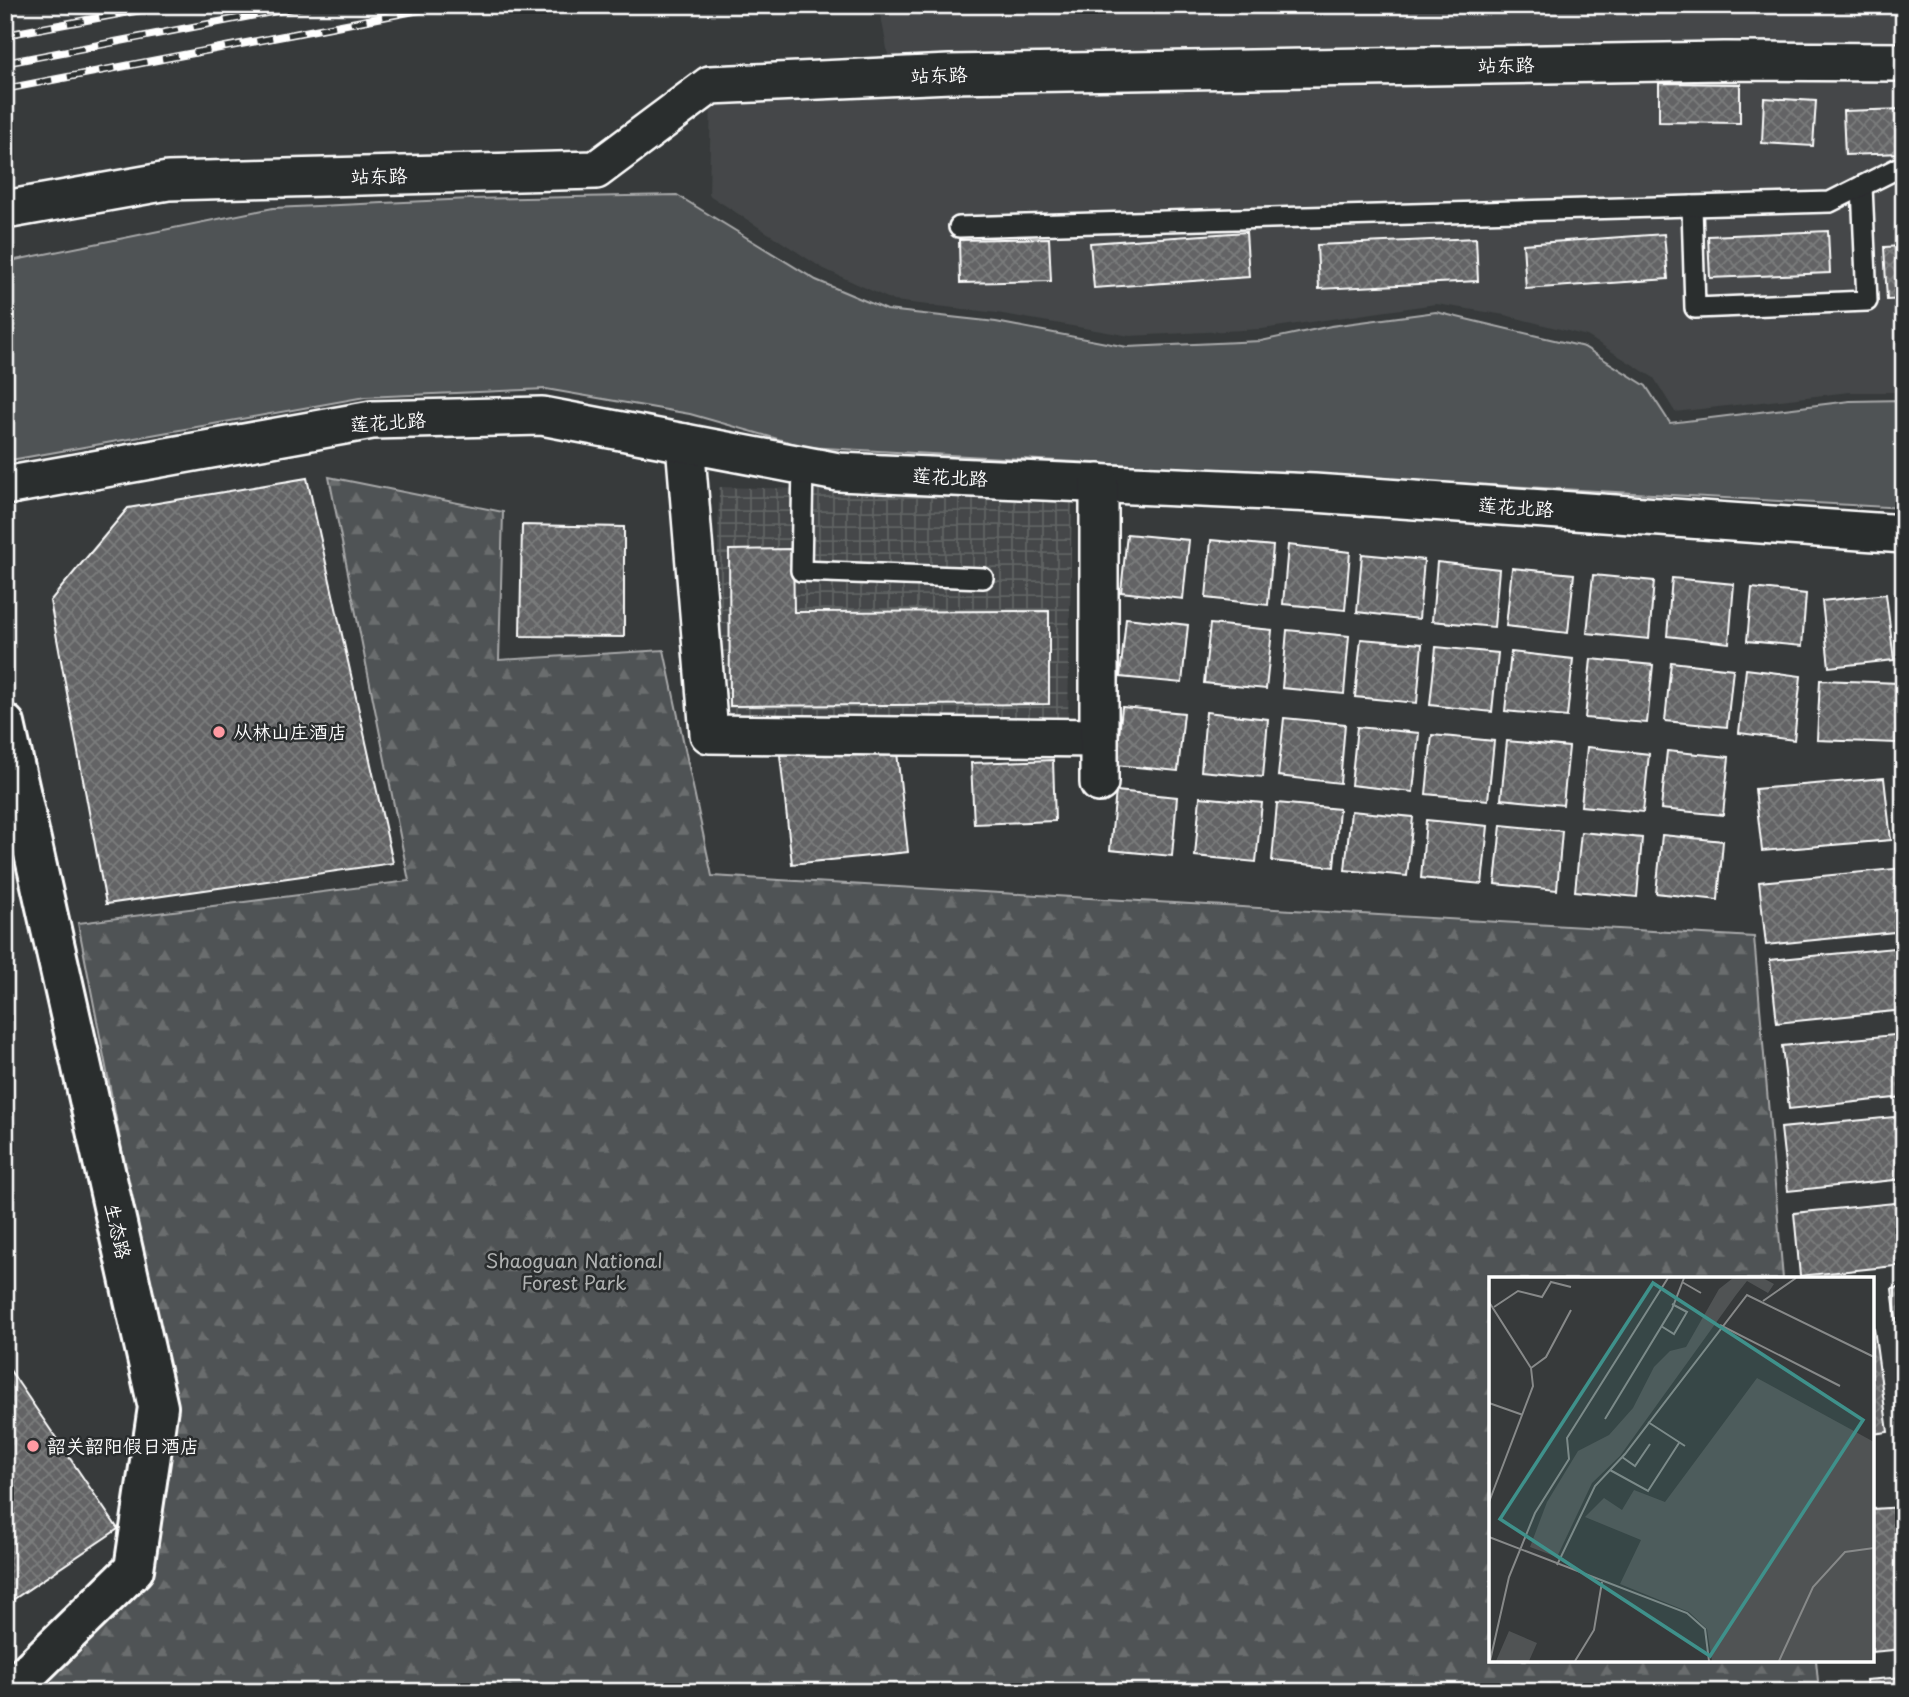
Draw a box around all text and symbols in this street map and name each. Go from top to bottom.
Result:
street label: 站东路 [1477,50,1535,78]
street label: 站东路 [910,59,968,89]
street label: 站东路 [350,161,408,189]
street label: 莲花北路 [349,404,427,438]
street label: 莲花北路 [911,460,989,492]
street label: 莲花北路 [1477,489,1555,523]
place label: 从林山庄酒店 [233,717,347,745]
marker: 从林山庄酒店 [211,724,227,740]
street label: 生态路 [99,1200,139,1262]
park label: Shaoguan National Forest Park [486,1246,663,1296]
inset map [1489,1277,1874,1662]
place label: 韶关韶阳假日酒店 [47,1431,199,1459]
marker: 韶关韶阳假日酒店 [25,1438,41,1454]

